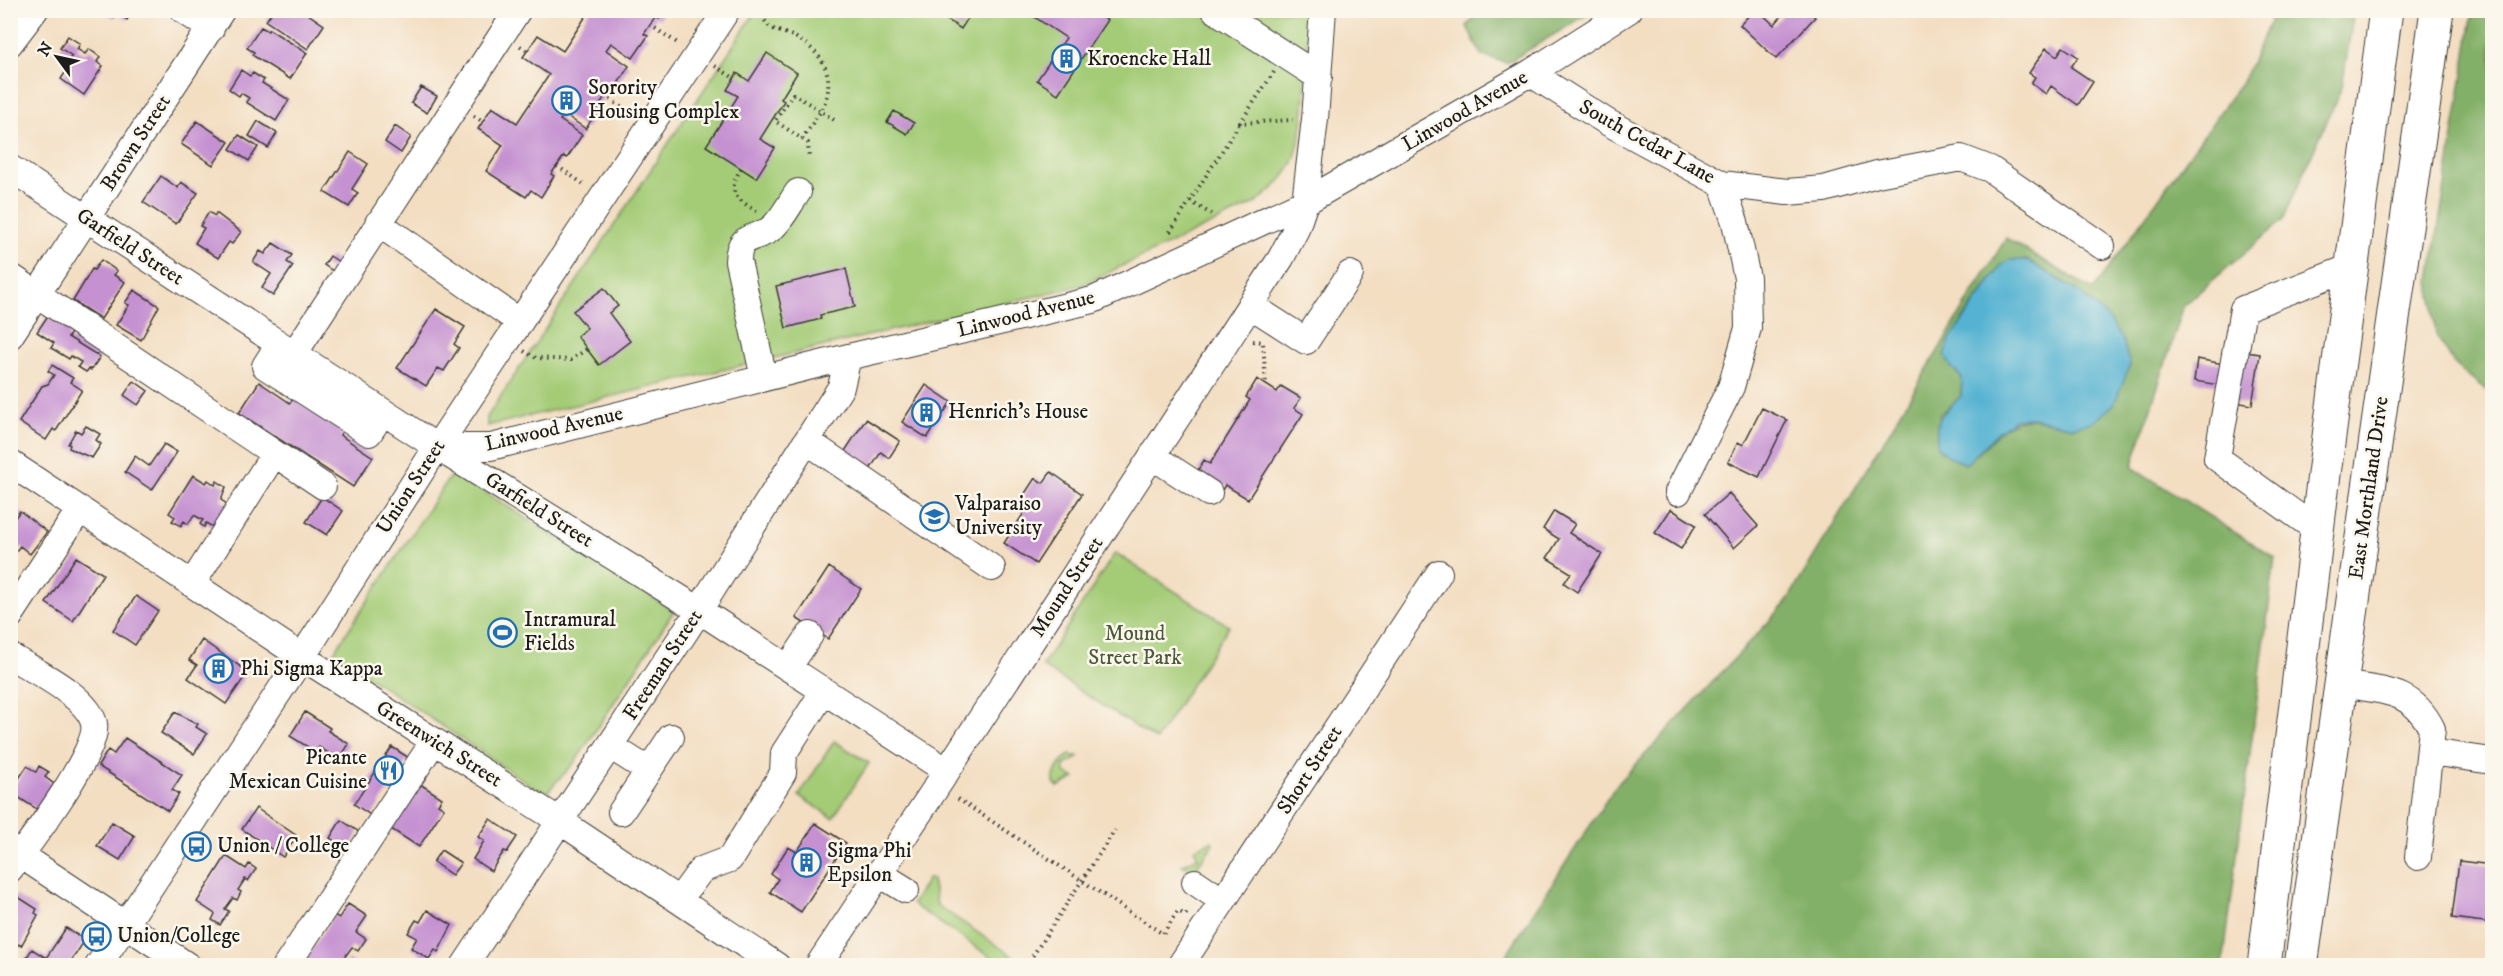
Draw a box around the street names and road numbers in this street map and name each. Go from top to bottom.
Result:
street label: Linwood Avenue [1398,64,1533,157]
street label: Brown Street [95,90,177,196]
street label: South Cedar Lane [1574,94,1720,190]
street label: Garfield Street [71,203,189,292]
street label: Linwood Avenue [955,284,1098,344]
street label: East Morthland Drive [2343,395,2395,581]
street label: Linwood Avenue [482,400,626,458]
street label: Union Street [371,435,451,539]
street label: Garfield Street [480,466,598,554]
street label: Mound Street [1025,532,1109,642]
street label: Freeman Street [618,604,709,725]
street label: Greenwich Street [371,695,507,793]
street label: Short Street [1272,720,1349,819]

